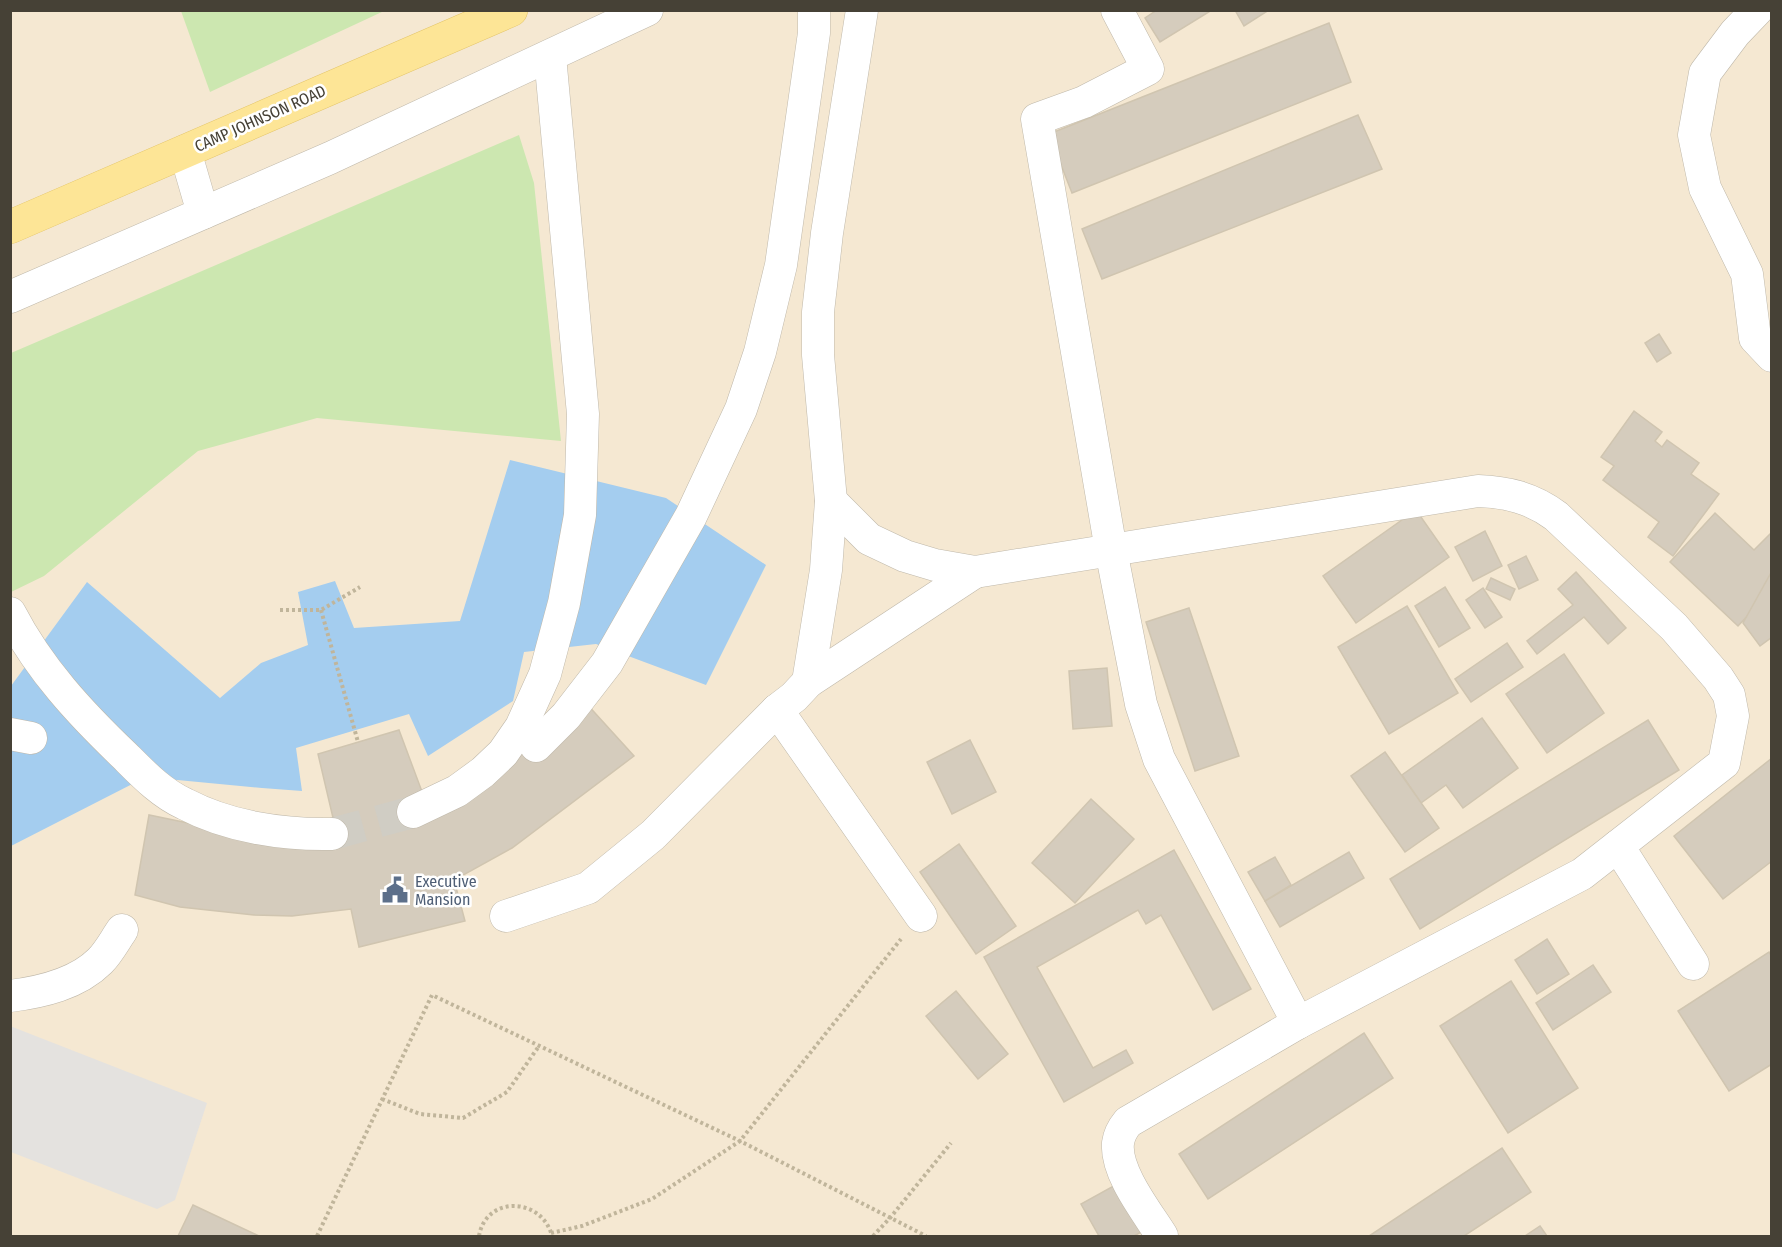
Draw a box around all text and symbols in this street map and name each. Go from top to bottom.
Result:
street label: CAMP JOHNSON ROAD [192,81,329,156]
place label: Executive Mansion [415,872,477,909]
public building icon: Executive Mansion [380,875,410,905]

